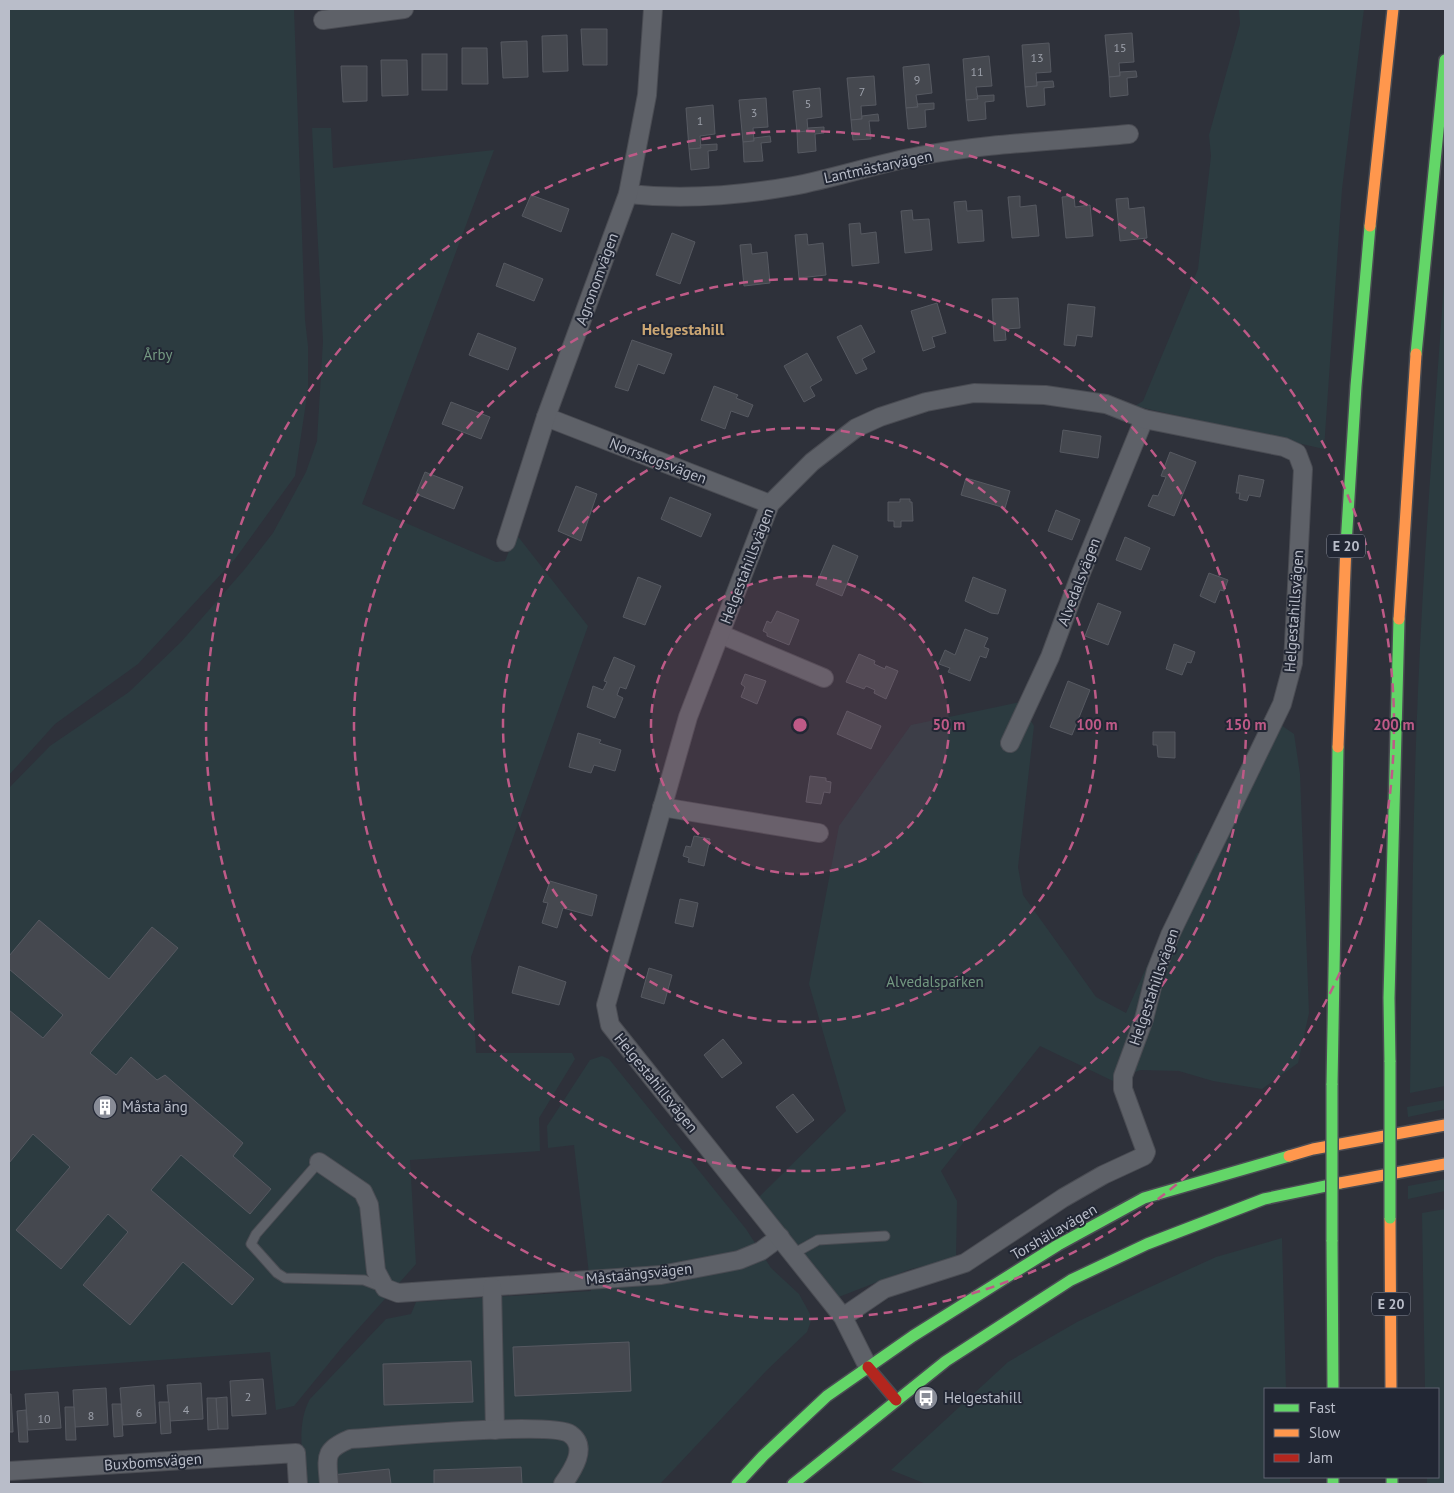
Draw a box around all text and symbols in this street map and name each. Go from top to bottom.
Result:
house number: 15 [1113,40,1127,55]
house number: 13 [1030,50,1044,65]
house number: 11 [970,64,984,79]
house number: 9 [914,72,920,87]
house number: 7 [859,84,865,99]
house number: 5 [805,96,811,111]
house number: 3 [751,105,757,120]
house number: 1 [697,113,703,128]
street label: Lantmästarvägen [822,146,934,187]
street label: Agronomvägen [571,230,622,328]
district label: Helgestahill [642,319,725,339]
park label: Årby [144,345,172,364]
street label: Norrskogsvägen [607,433,709,488]
street label: Helgestahillsvägen [716,505,777,626]
road number: E 20 [1327,534,1365,558]
street label: Alvedalsvägen [1053,535,1104,628]
street label: Helgestahillsvägen [1280,549,1307,673]
text: 50 m [933,715,965,734]
text: 100 m [1076,715,1118,734]
text: 150 m [1225,715,1267,734]
text: 200 m [1373,715,1415,734]
centre of rings [791,716,809,734]
street label: Helgestahillsvägen [1125,926,1182,1048]
park label: Alvedalsparken [886,972,984,991]
street label: Helgestahillsvägen [610,1029,702,1136]
building icon: Måsta äng [92,1094,118,1120]
place label: Måsta äng [122,1097,188,1116]
street label: Torshällavägen [1007,1199,1100,1264]
street label: Måstaängsvägen [585,1258,693,1289]
road number: E 20 [1372,1292,1410,1316]
bus stop icon: Helgestahill [913,1385,939,1411]
place label: Helgestahill [944,1388,1022,1407]
legend [1264,1388,1439,1478]
house number: 2 [245,1389,251,1404]
text: Fast [1309,1398,1336,1417]
house number: 4 [183,1402,190,1417]
house number: 6 [136,1405,142,1420]
house number: 8 [88,1408,94,1423]
house number: 10 [37,1411,51,1426]
text: Slow [1309,1423,1340,1442]
text: Jam [1308,1448,1333,1467]
street label: Buxbomsvägen [104,1449,202,1474]

